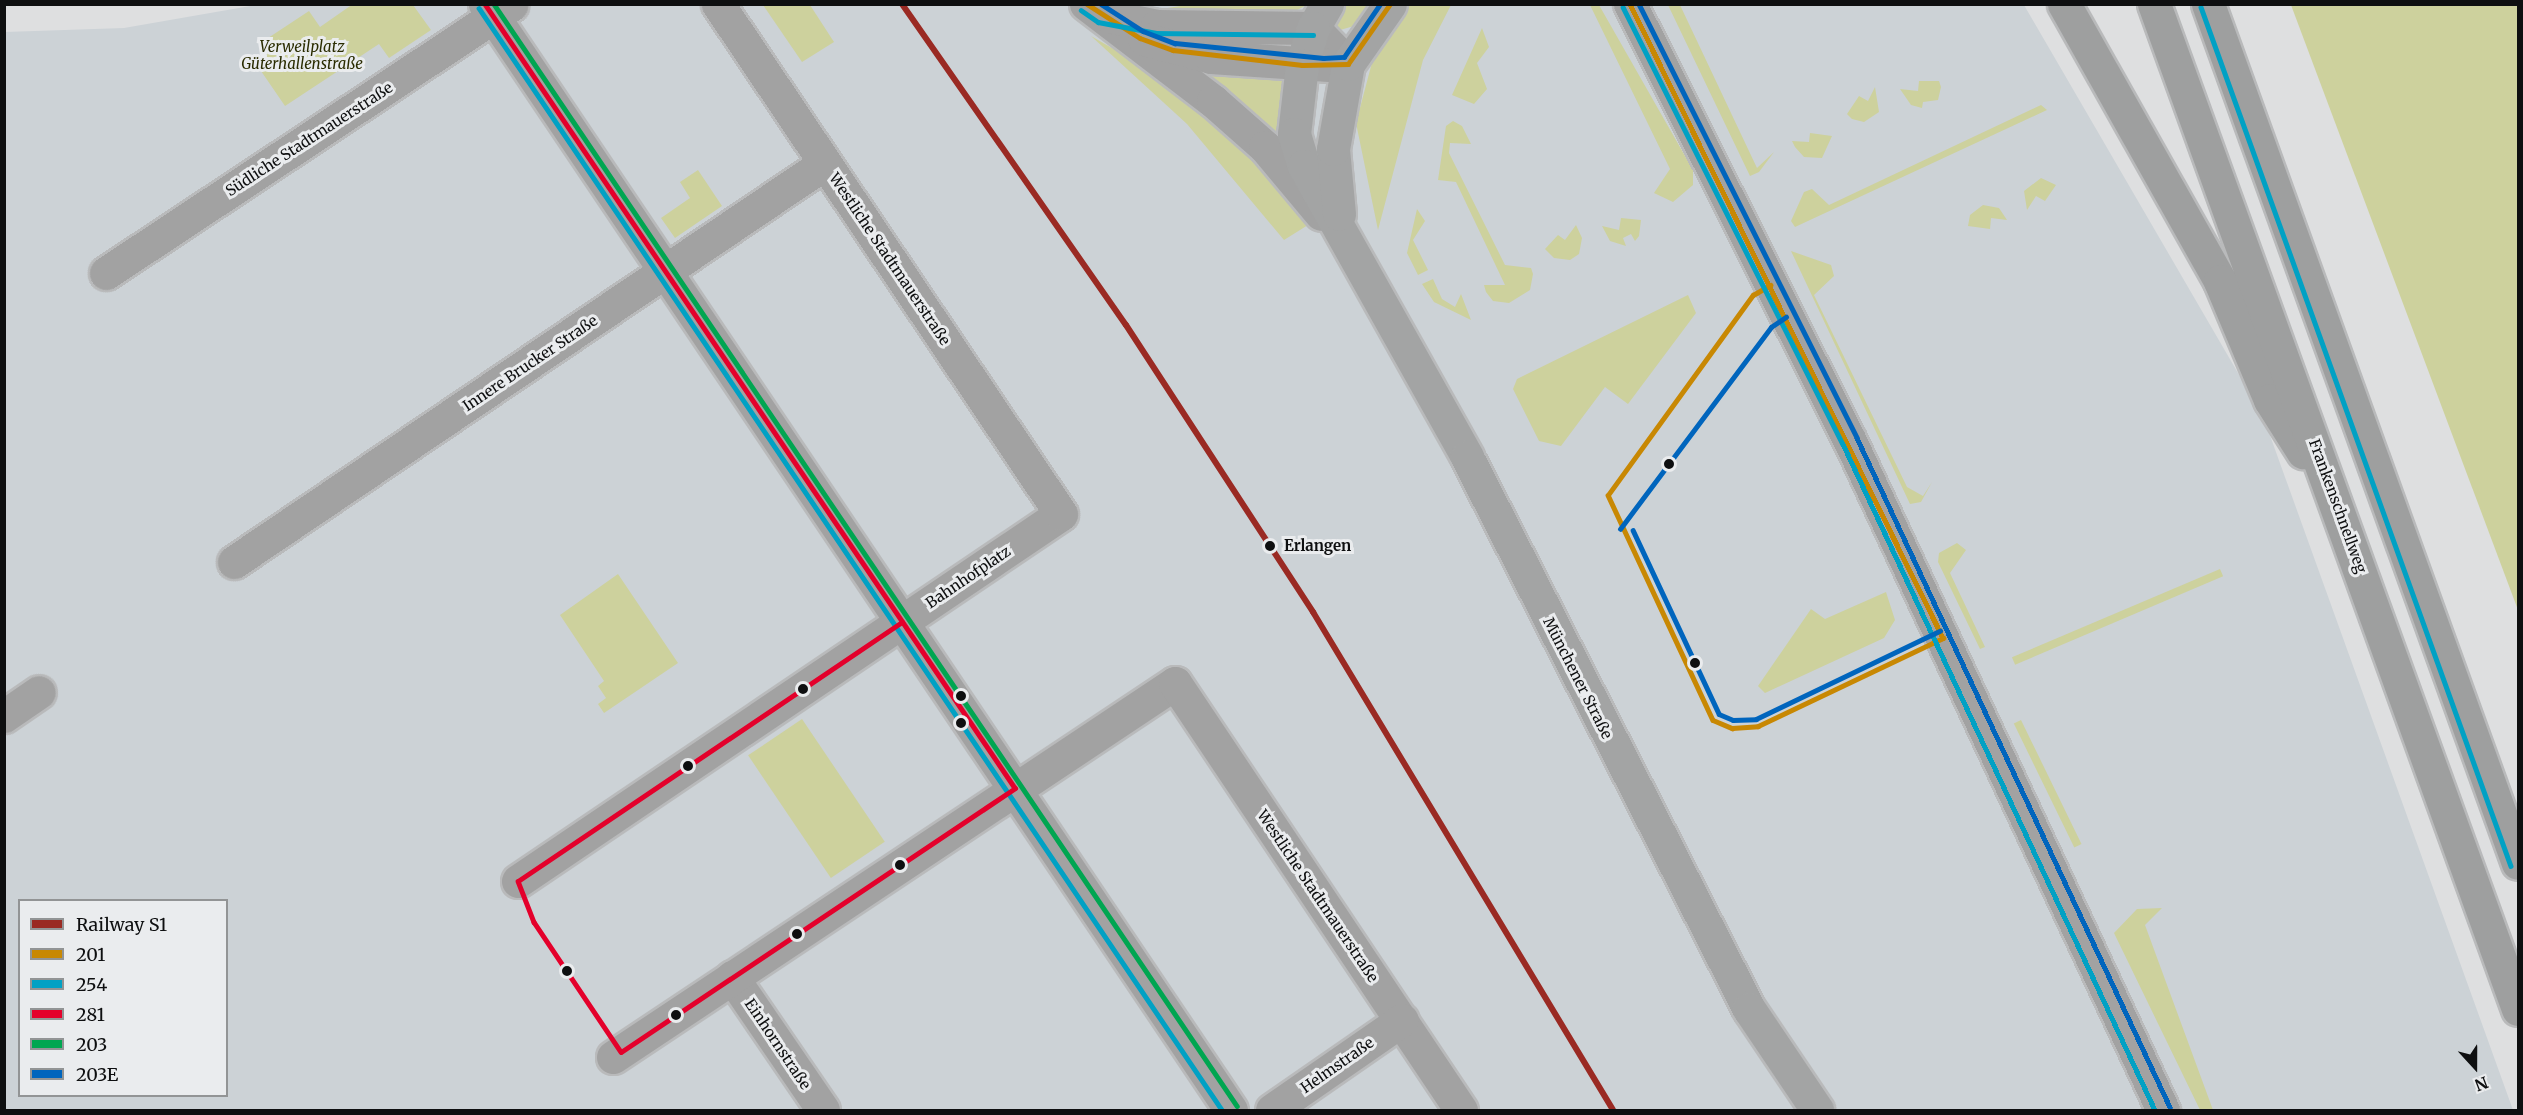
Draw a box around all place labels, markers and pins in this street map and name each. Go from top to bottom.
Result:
unlabelled marker [1663,458,1675,470]
marker: Erlangen [1261,537,1279,555]
place label: Erlangen [1284,537,1351,555]
unlabelled marker [1689,657,1701,669]
unlabelled marker [797,683,809,695]
unlabelled marker [955,690,967,702]
unlabelled marker [955,717,967,729]
unlabelled marker [682,760,694,772]
unlabelled marker [894,859,906,871]
unlabelled marker [791,928,803,940]
unlabelled marker [561,965,573,977]
unlabelled marker [670,1009,682,1021]

